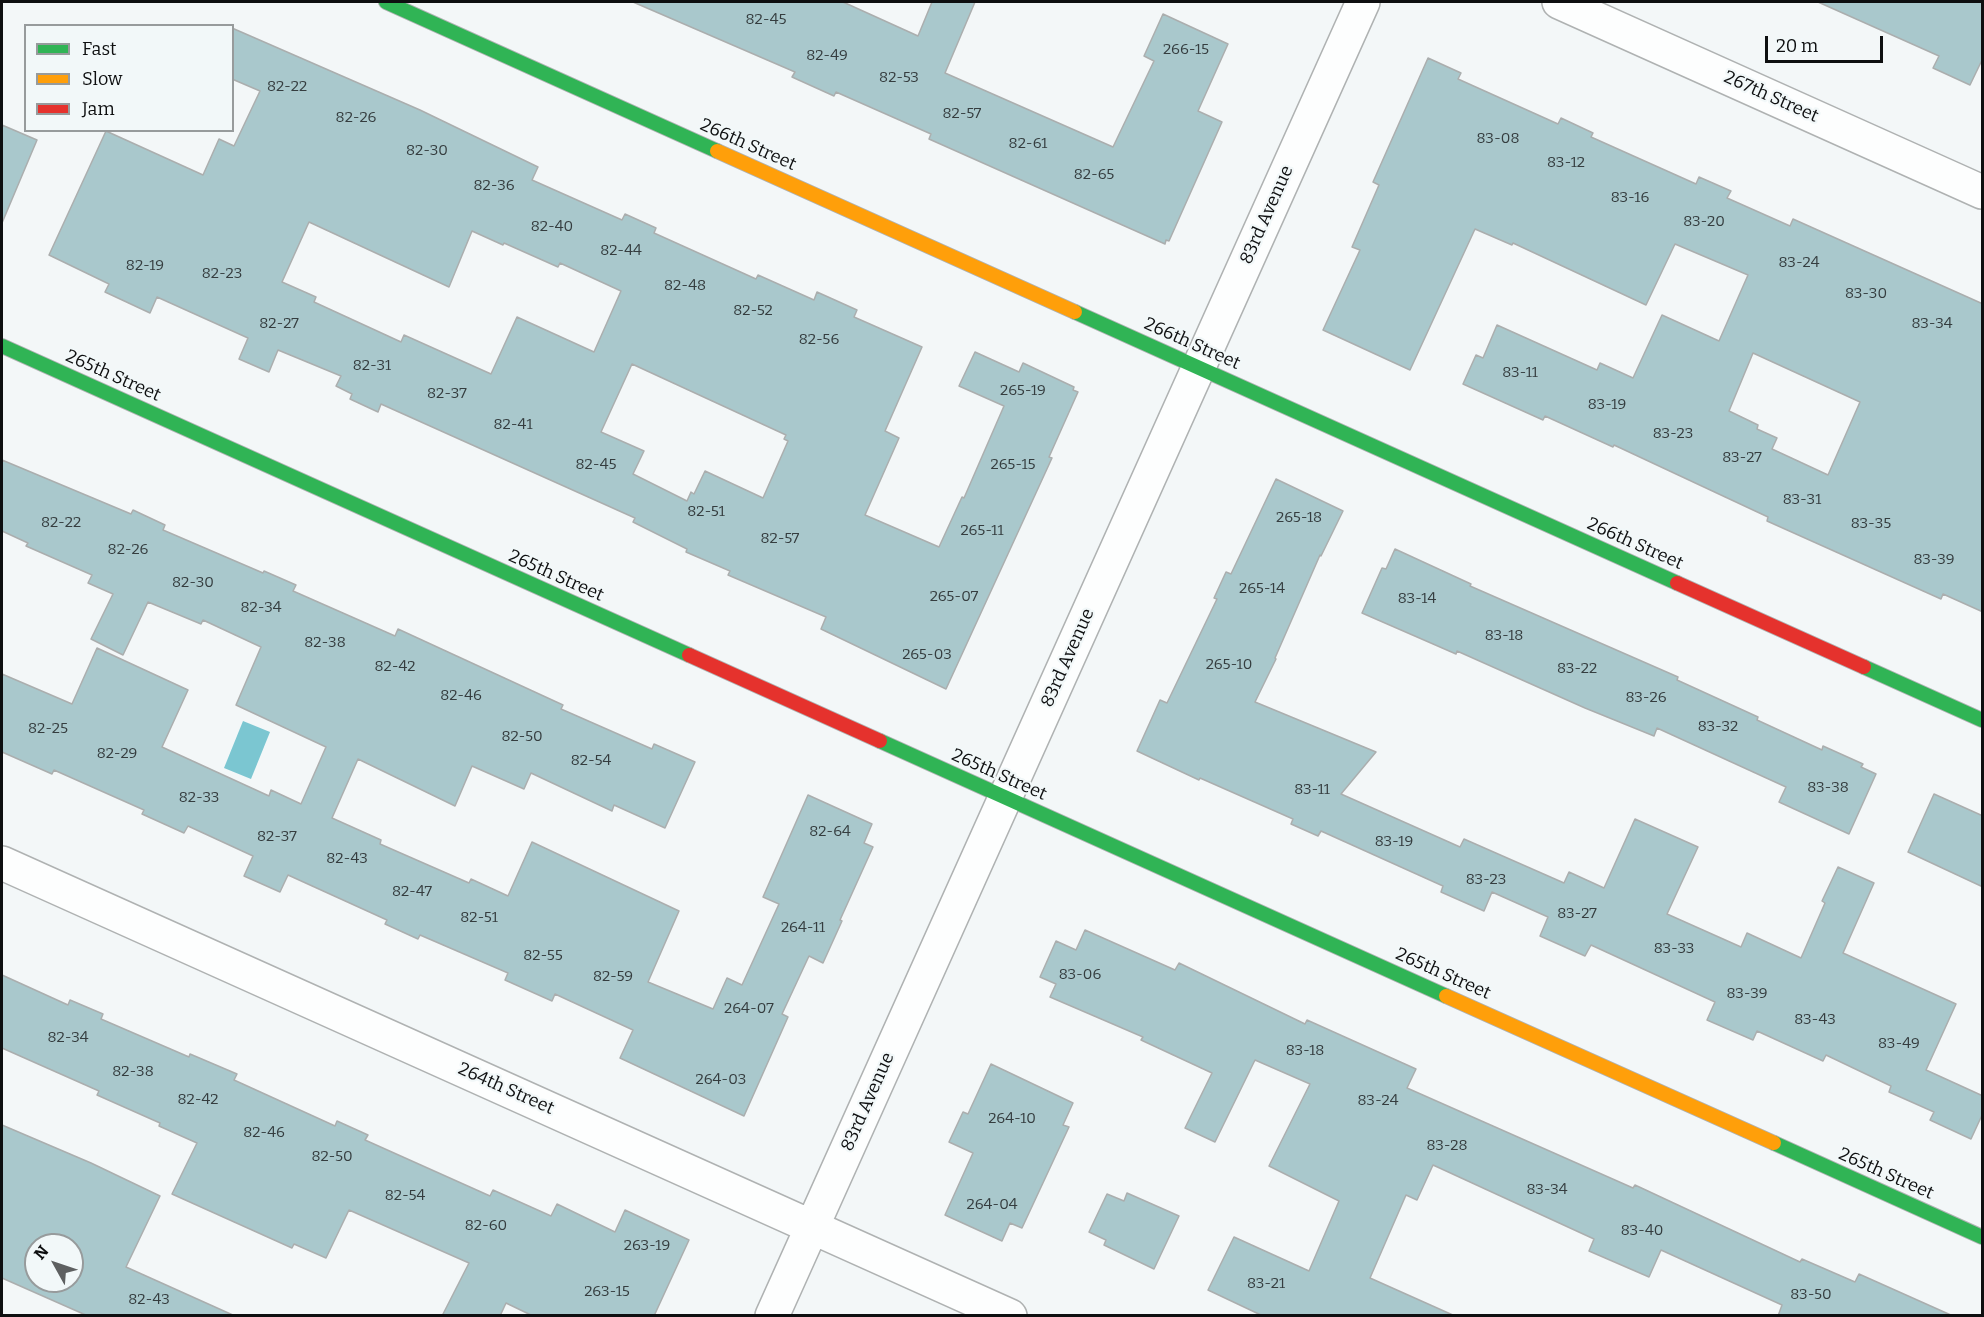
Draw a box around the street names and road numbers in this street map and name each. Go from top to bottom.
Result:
street label: 267th Street [1720,67,1822,127]
street label: 266th Street [697,114,799,176]
street label: 83rd Avenue [1236,162,1298,268]
street label: 266th Street [1141,313,1243,375]
street label: 265th Street [62,345,164,407]
street label: 266th Street [1584,513,1686,575]
street label: 265th Street [505,545,607,607]
street label: 83rd Avenue [1037,605,1099,711]
street label: 265th Street [948,744,1050,806]
street label: 265th Street [1392,943,1494,1005]
street label: 83rd Avenue [837,1049,899,1155]
street label: 264th Street [455,1058,557,1120]
street label: 265th Street [1835,1143,1937,1205]

